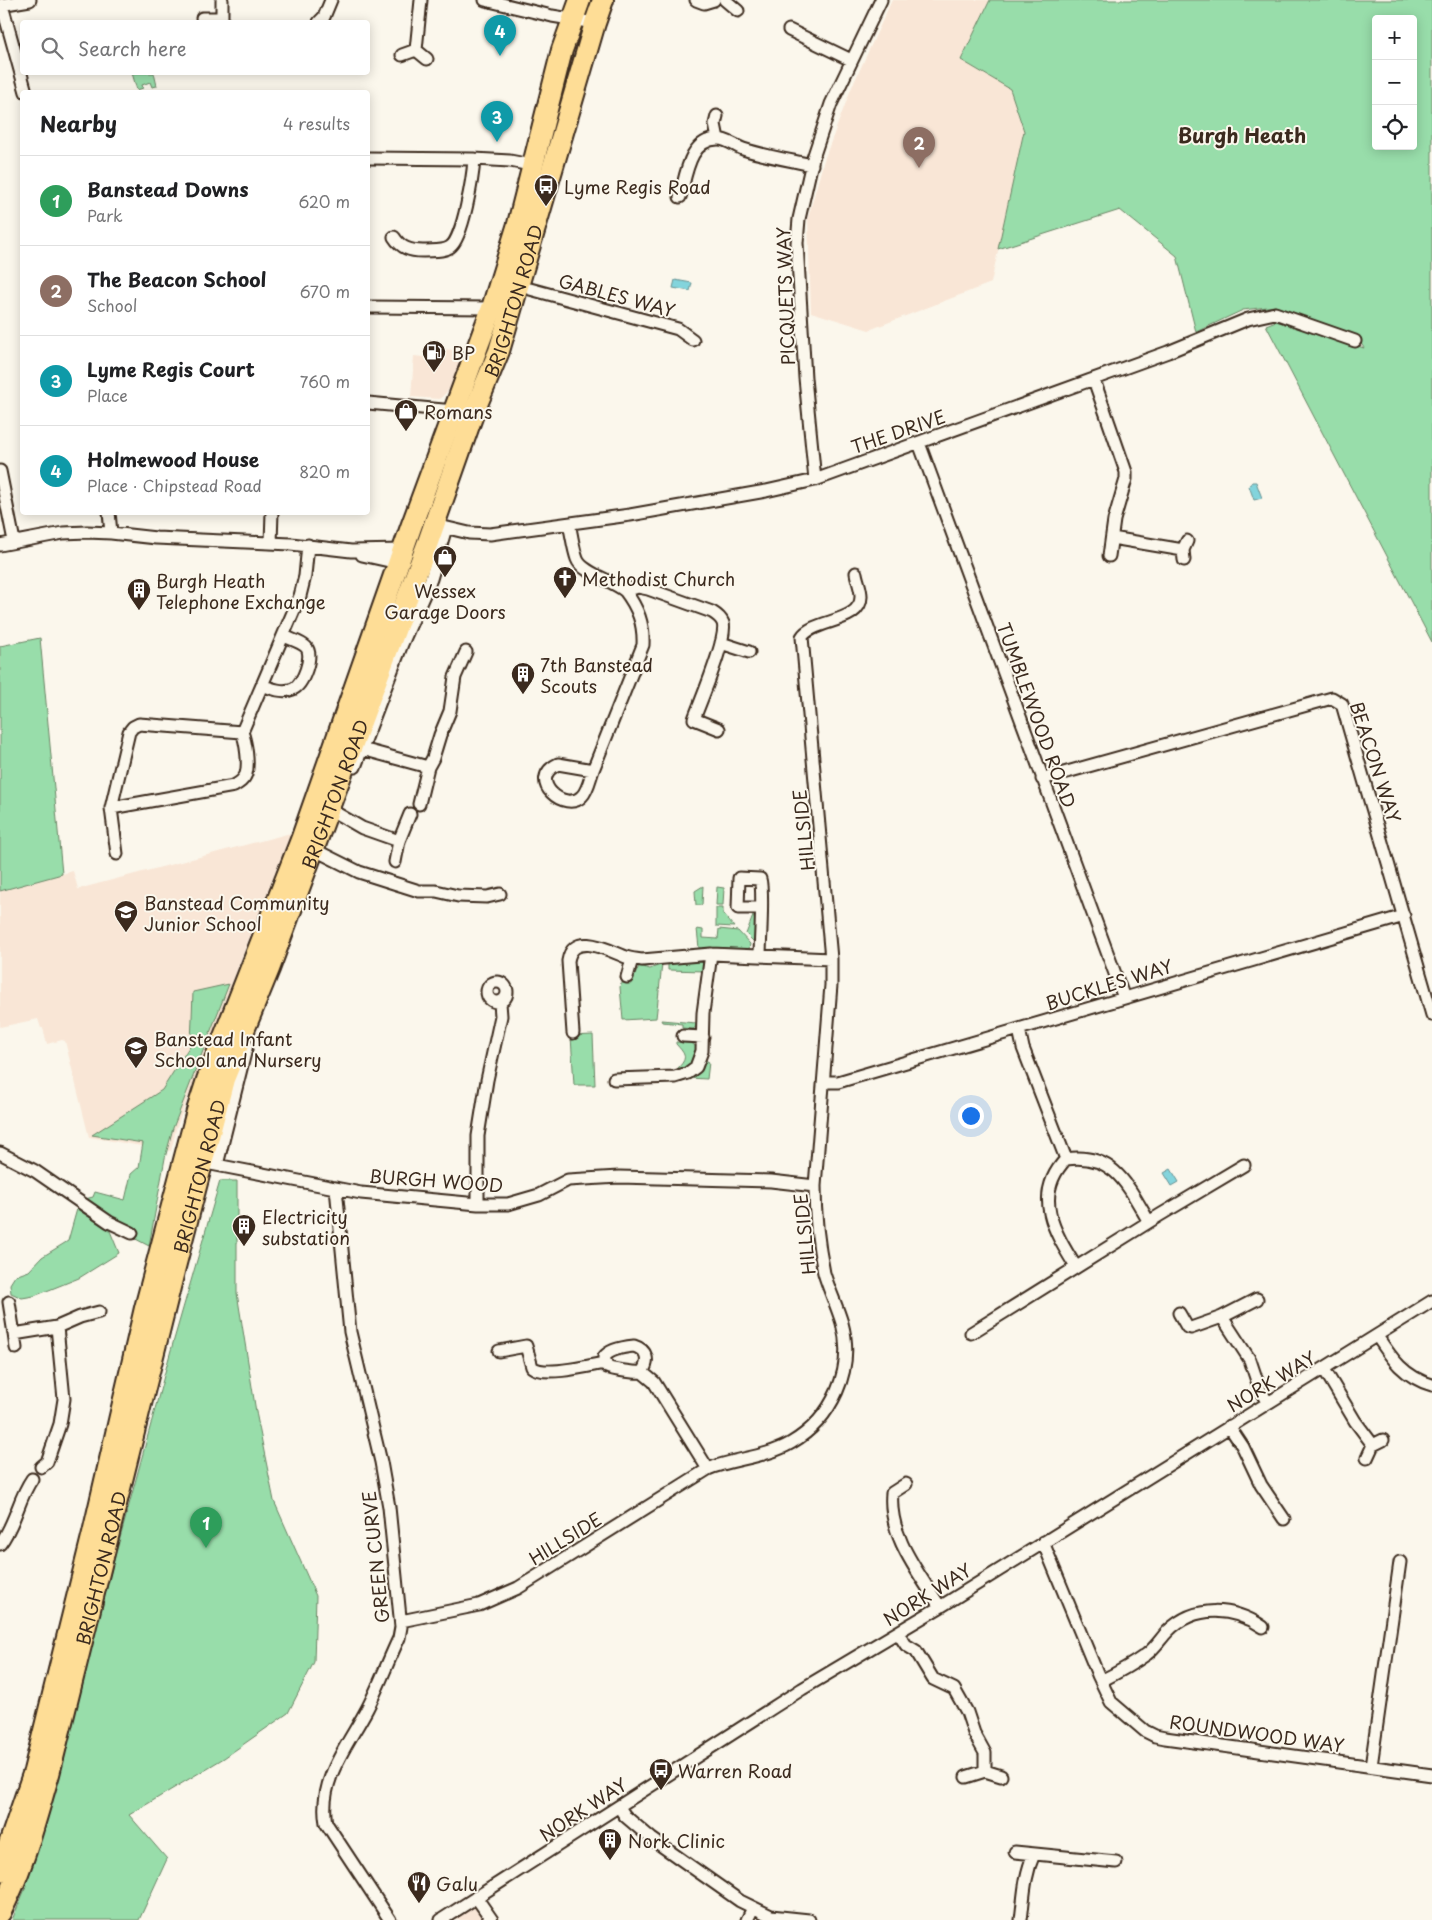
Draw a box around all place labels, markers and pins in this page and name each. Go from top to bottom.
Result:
pin: 4 [484,15,516,56]
pin: 3 [481,101,513,142]
pin: 2 [903,127,935,168]
bus stop icon: Lyme Regis Road [533,173,559,207]
place label: Lyme Regis Road [564,173,711,200]
fuel station icon: BP [421,339,447,373]
place label: BP [452,339,475,366]
shop icon: Romans [393,398,419,432]
place label: Romans [424,398,492,425]
shop icon: Wessex Garage Doors [432,544,458,578]
church icon: Methodist Church [552,565,578,599]
place label: Methodist Church [582,565,735,592]
place label: Burgh Heath Telephone Exchange [156,567,326,615]
building icon: Burgh Heath Telephone Exchange [126,577,152,611]
place label: Wessex Garage Doors [384,577,506,625]
place label: 7th Banstead Scouts [540,651,653,699]
building icon: 7th Banstead Scouts [510,661,536,695]
place label: Banstead Community Junior School [144,889,330,937]
school or university icon: Banstead Community Junior School [113,899,139,933]
place label: Banstead Infant School and Nursery [154,1025,322,1073]
school or university icon: Banstead Infant School and Nursery [123,1035,149,1069]
place label: Electricity substation [262,1203,350,1251]
building icon: Electricity substation [231,1213,257,1247]
pin: 1 [190,1507,222,1548]
bus stop icon: Warren Road [648,1757,674,1791]
place label: Warren Road [678,1757,792,1784]
building icon: Nork Clinic [597,1827,623,1861]
place label: Nork Clinic [628,1827,725,1854]
restaurant icon: Galu [406,1870,432,1904]
place label: Galu [436,1870,478,1897]

